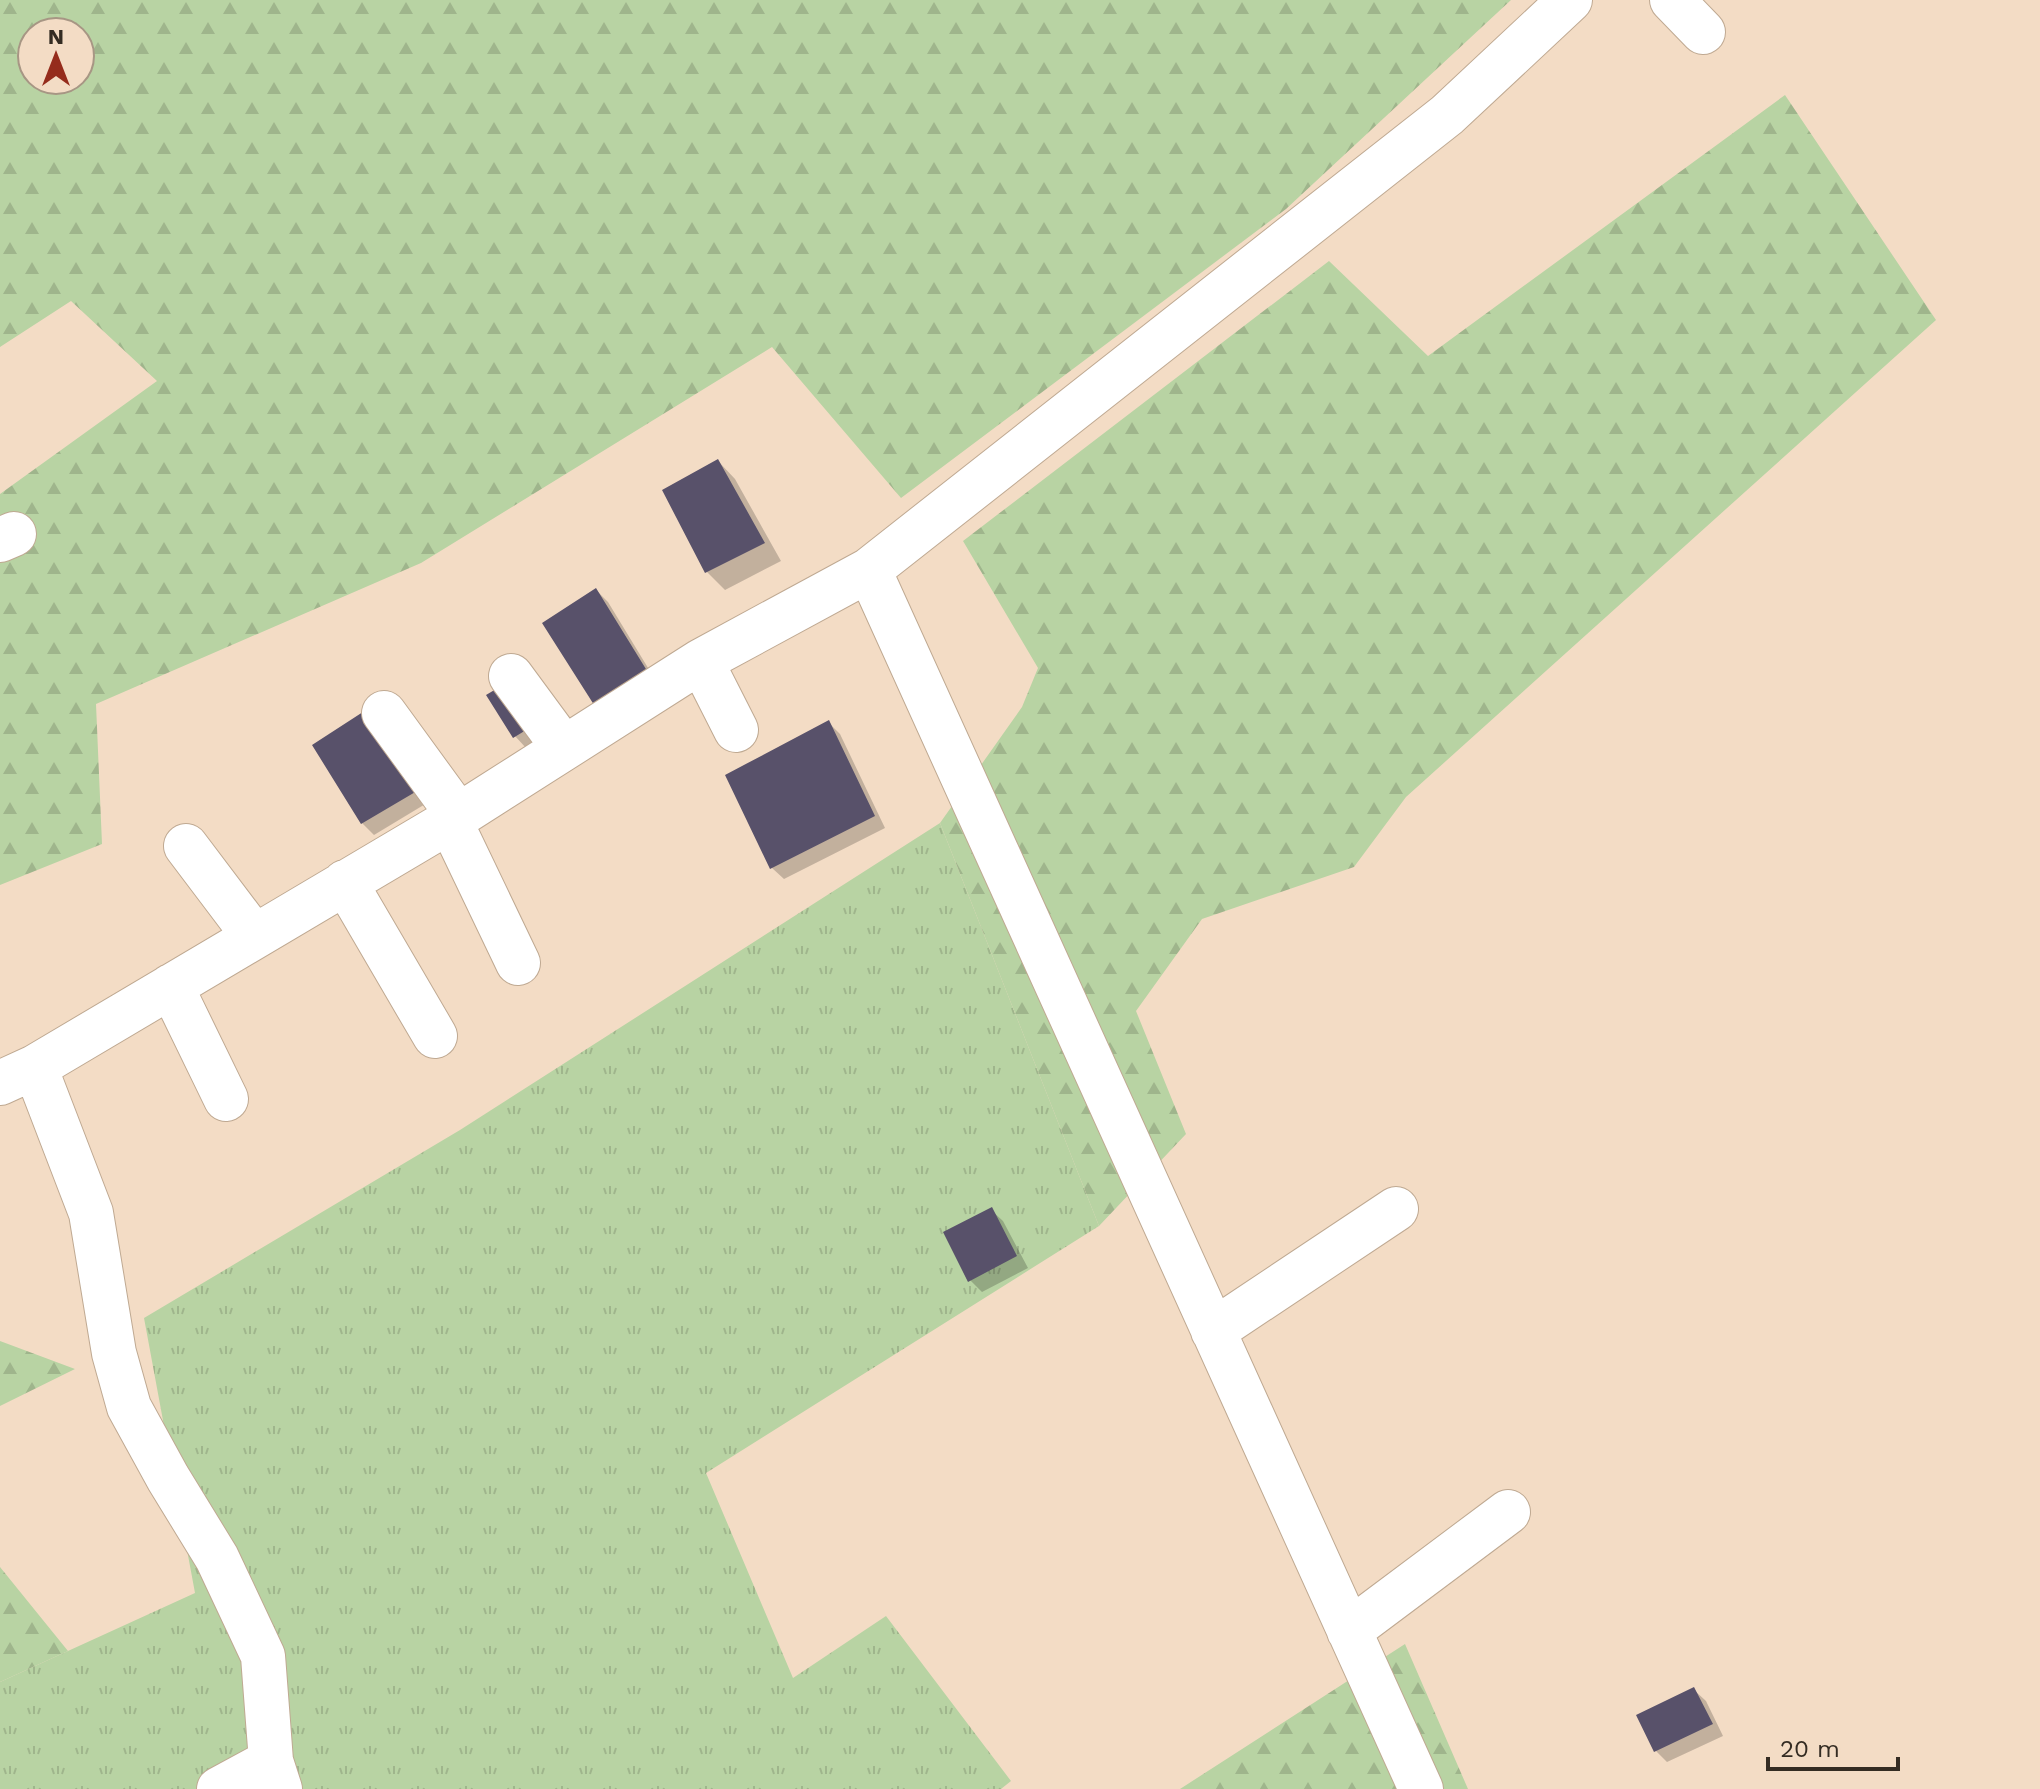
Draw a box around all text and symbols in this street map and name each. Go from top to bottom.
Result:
north arrow [16,16,96,96]
text: N [48,24,64,49]
scale bar [1768,1721,1898,1771]
text: 20 m [1780,1735,1840,1763]

